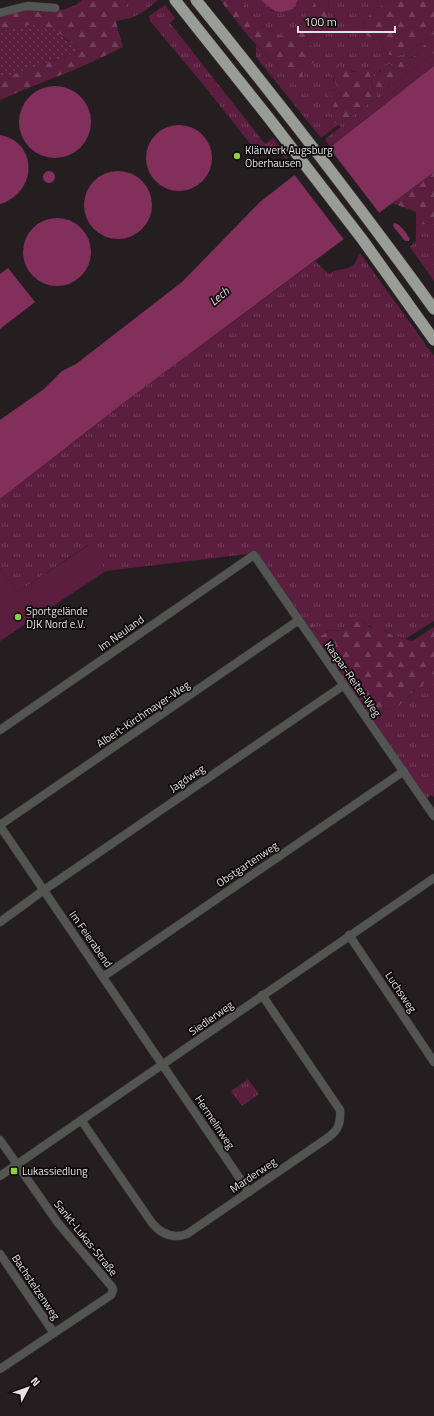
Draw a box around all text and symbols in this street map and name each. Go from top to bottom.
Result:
scale bar [298,8,395,34]
text: 100 m [304,12,337,31]
place label: Klärwerk Augsburg Oberhausen [245,142,333,171]
marker: Klärwerk Augsburg Oberhausen [232,151,242,161]
water label: Lech [205,281,234,310]
place label: Sportgelände DJK Nord e.V. [26,603,88,632]
street label: Im Neuland [95,611,147,655]
marker: Sportgelände DJK Nord e.V. [13,612,23,622]
street label: Kaspar-Reiter-Weg [321,638,385,720]
street label: Albert-Kirchmayer-Weg [93,676,193,751]
street label: Jagdweg [166,760,208,796]
street label: Obstgartenweg [213,837,282,891]
street label: Im Feierabend [66,907,117,971]
street label: Luchsweg [381,968,421,1016]
street label: Siedlerweg [185,997,237,1039]
street label: Hermelinweg [191,1092,239,1152]
street label: Marderweg [226,1153,280,1196]
place label: Lukassiedlung [22,1163,88,1179]
marker: Lukassiedlung [9,1166,19,1176]
street label: Sankt-Lukas-Straße [50,1197,122,1280]
street label: Bachstelzenweg [8,1251,64,1323]
north arrow [8,1368,48,1408]
text: N [27,1373,44,1390]

